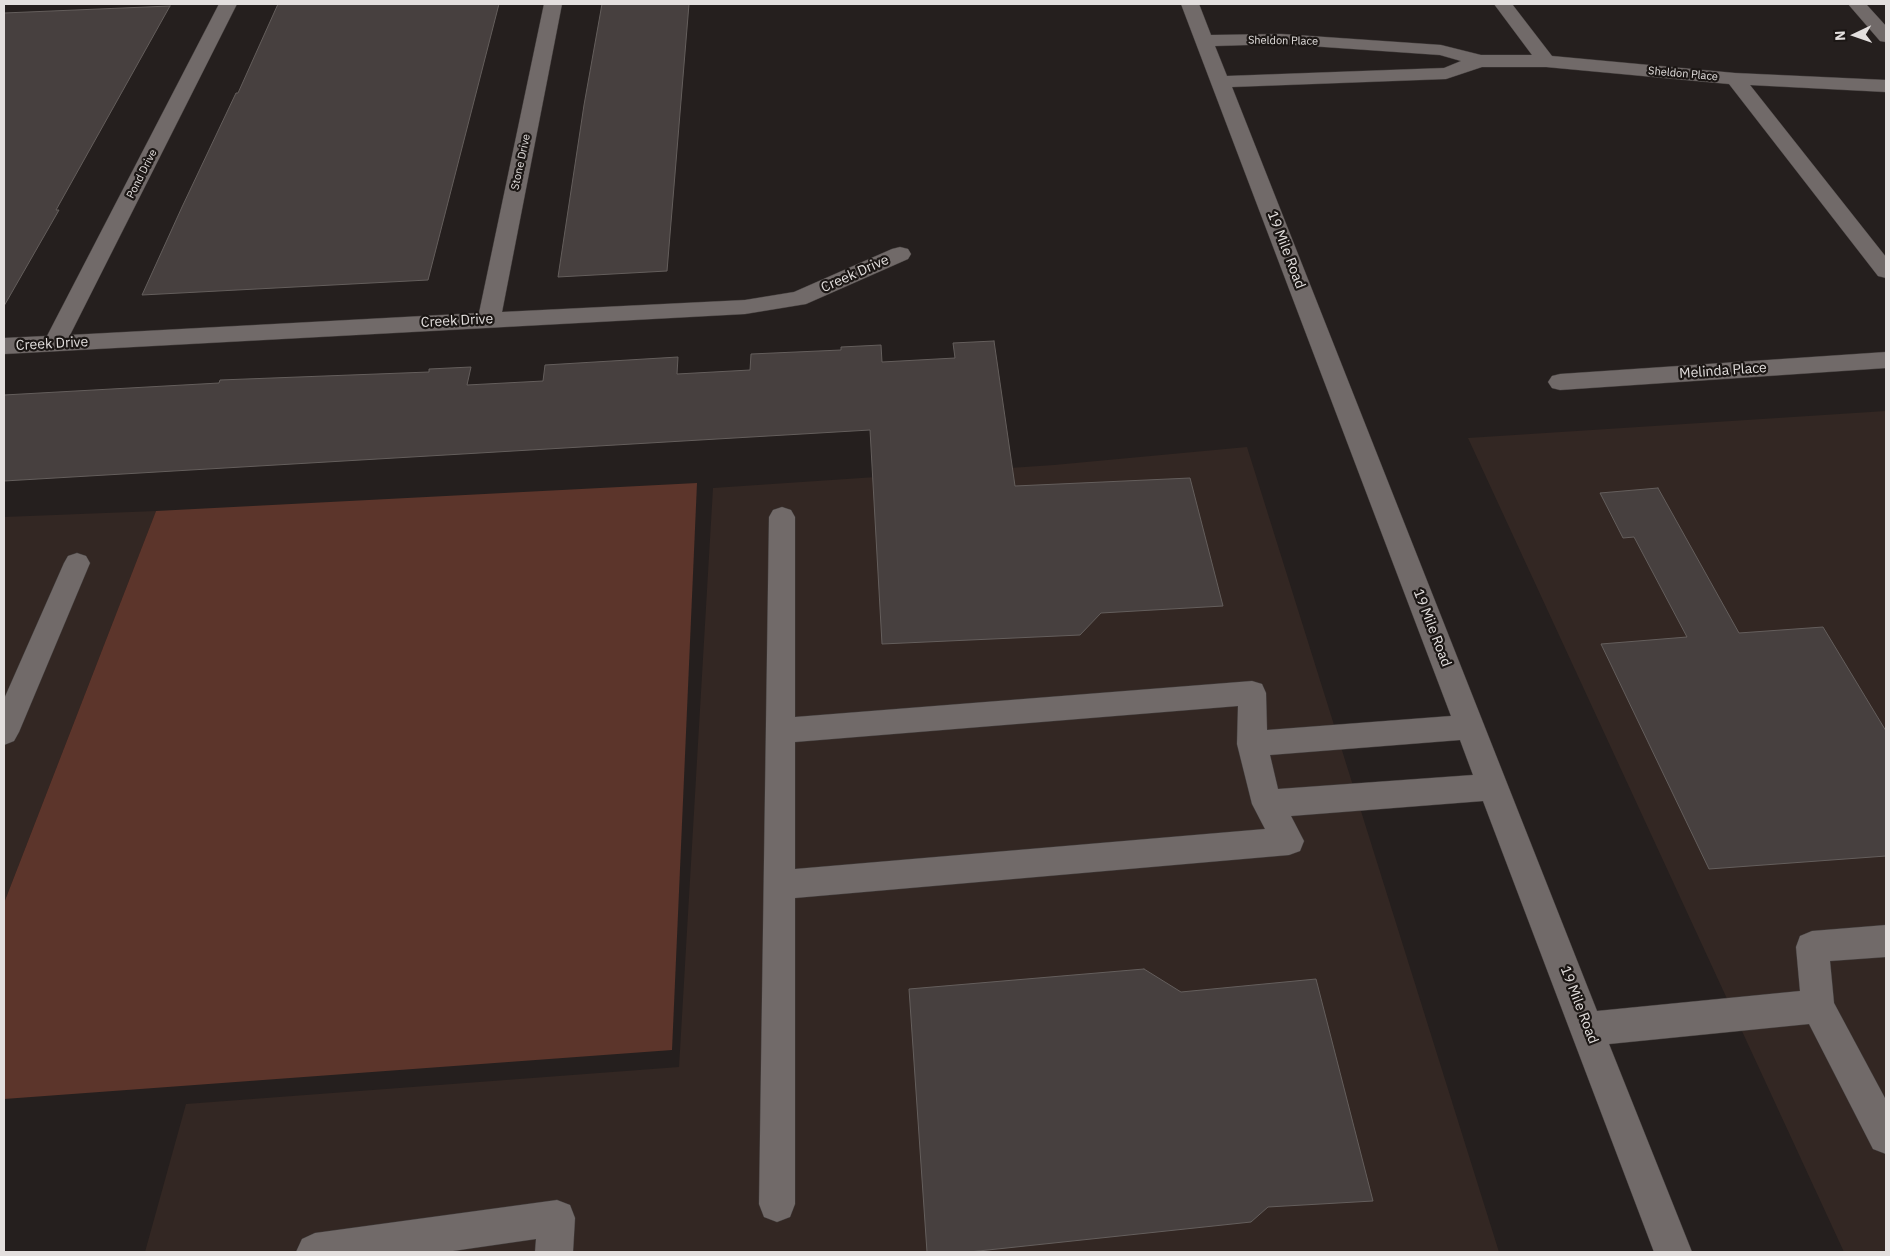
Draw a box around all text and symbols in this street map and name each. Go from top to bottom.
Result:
north arrow [1830,10,1880,60]
text: N [1831,30,1849,41]
street label: Sheldon Place [1248,34,1318,48]
street label: Sheldon Place [1648,64,1718,84]
street label: Stone Drive [509,133,533,191]
street label: Pond Drive [124,147,160,201]
street label: 19 Mile Road [1263,209,1309,291]
street label: Creek Drive [819,252,891,296]
street label: Creek Drive [420,311,494,331]
street label: Creek Drive [15,334,89,354]
street label: Melinda Place [1679,360,1767,382]
street label: 19 Mile Road [1409,587,1455,669]
street label: 19 Mile Road [1556,964,1602,1046]

